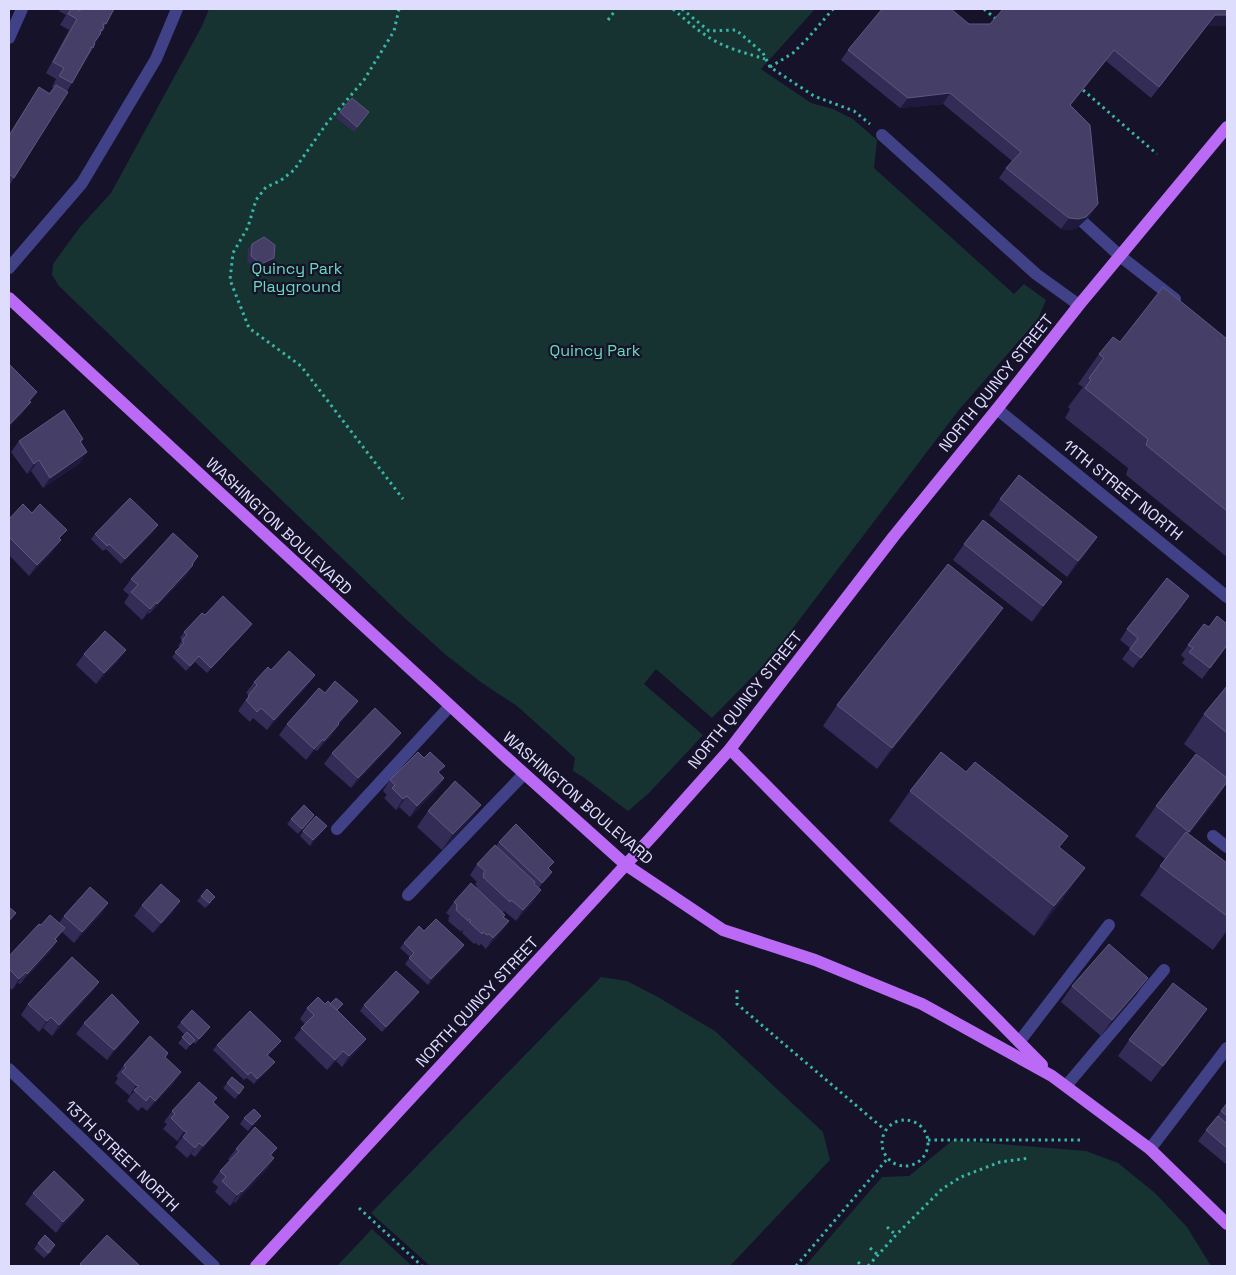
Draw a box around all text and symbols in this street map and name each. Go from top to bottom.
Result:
park label: Quincy Park Playground [252,258,343,297]
street label: NORTH QUINCY STREET [934,310,1058,456]
park label: Quincy Park [550,340,641,361]
street label: 11TH STREET NORTH [1059,435,1187,545]
street label: WASHINGTON BOULEVARD [201,453,357,599]
street label: NORTH QUINCY STREET [683,627,807,773]
street label: WASHINGTON BOULEVARD [498,727,658,869]
street label: NORTH QUINCY STREET [411,932,543,1072]
street label: 13TH STREET NORTH [60,1096,184,1216]

